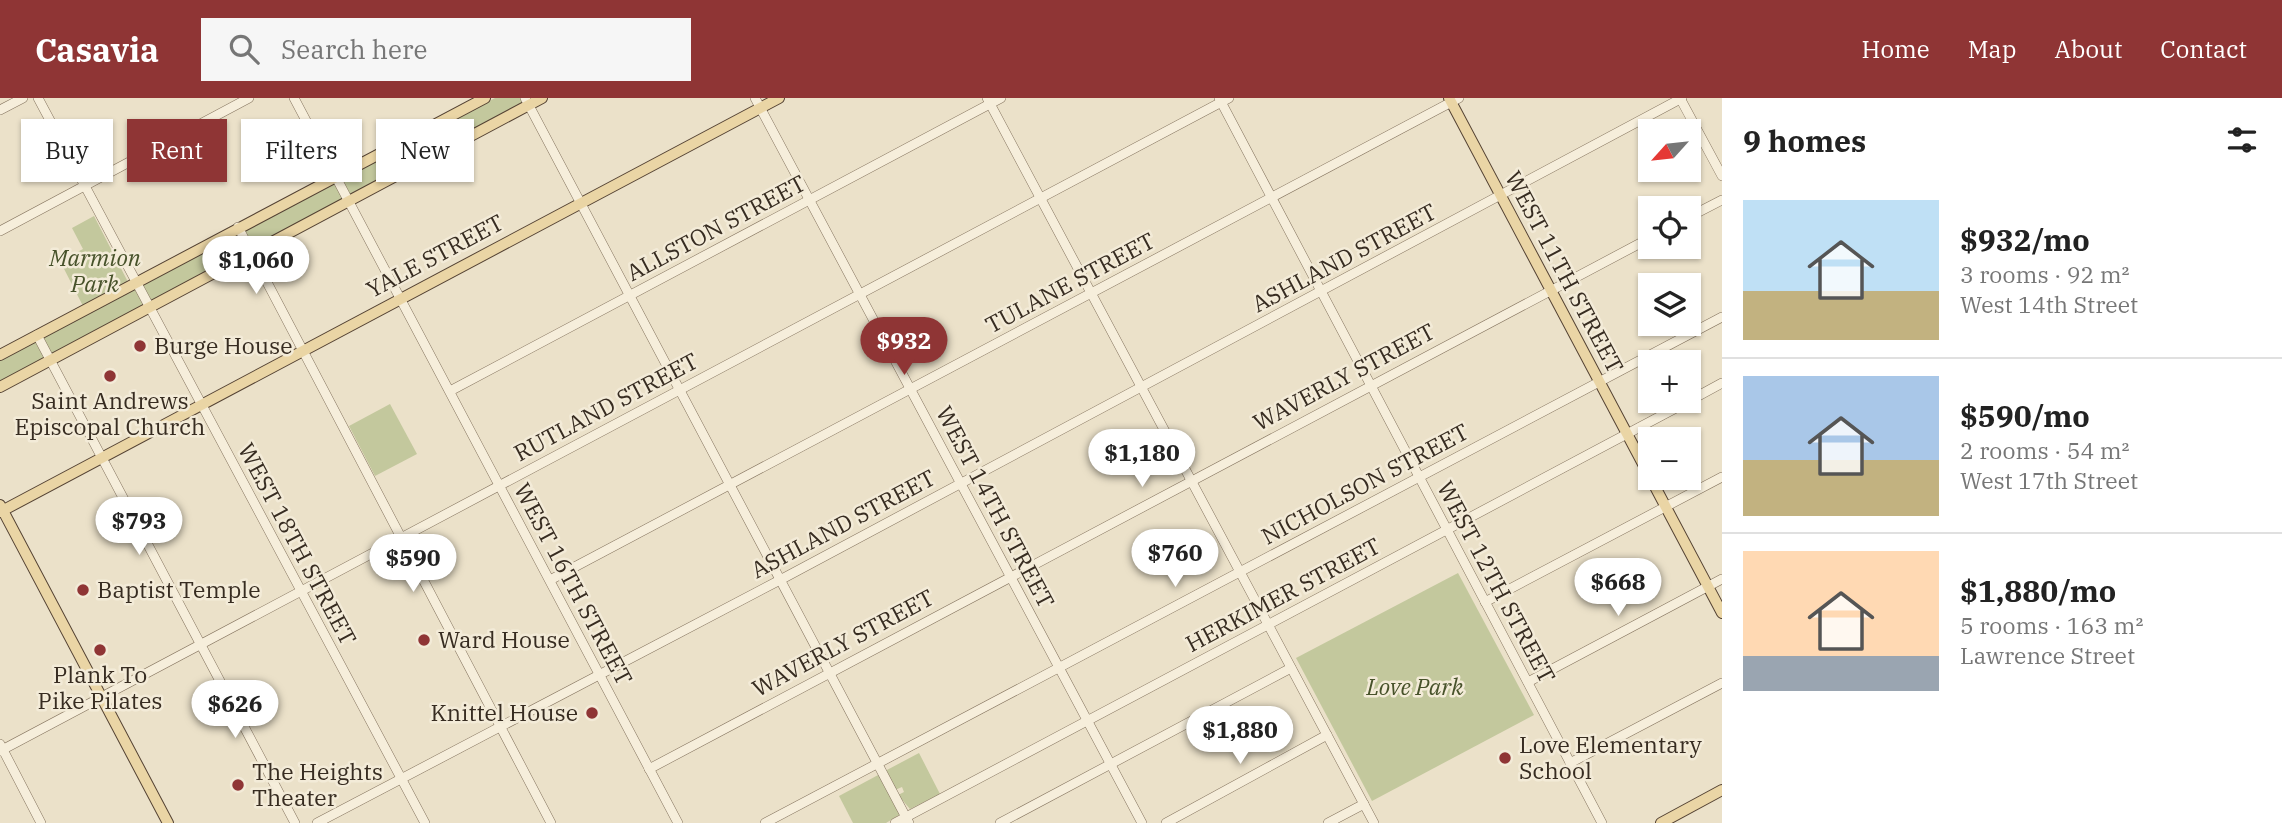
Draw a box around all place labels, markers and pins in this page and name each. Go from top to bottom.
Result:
pin: $1,060 [199,236,313,296]
pin: $932 [863,317,945,377]
place label: Burge House [154,330,293,360]
marker: Burge House [132,338,148,354]
marker: Saint Andrews Episcopal Church [102,368,118,384]
place label: Saint Andrews Episcopal Church [15,385,205,441]
pin: $1,180 [1085,430,1199,489]
pin: $793 [98,498,180,557]
pin: $760 [1134,530,1216,589]
pin: $590 [372,534,454,594]
pin: $668 [1577,559,1659,618]
place label: Baptist Temple [97,574,260,604]
marker: Baptist Temple [75,582,91,598]
place label: Ward House [438,624,570,654]
marker: Ward House [416,632,432,648]
marker: Plank To Pike Pilates [92,642,108,658]
place label: Plank To Pike Pilates [38,659,162,715]
pin: $626 [194,680,276,740]
place label: Knittel House [431,697,578,727]
marker: Knittel House [584,705,600,721]
pin: $1,880 [1183,706,1297,766]
place label: Love Elementary School [1519,729,1703,785]
marker: Love Elementary School [1497,750,1513,766]
place label: The Heights Theater [252,756,383,812]
marker: The Heights Theater [230,777,246,793]

